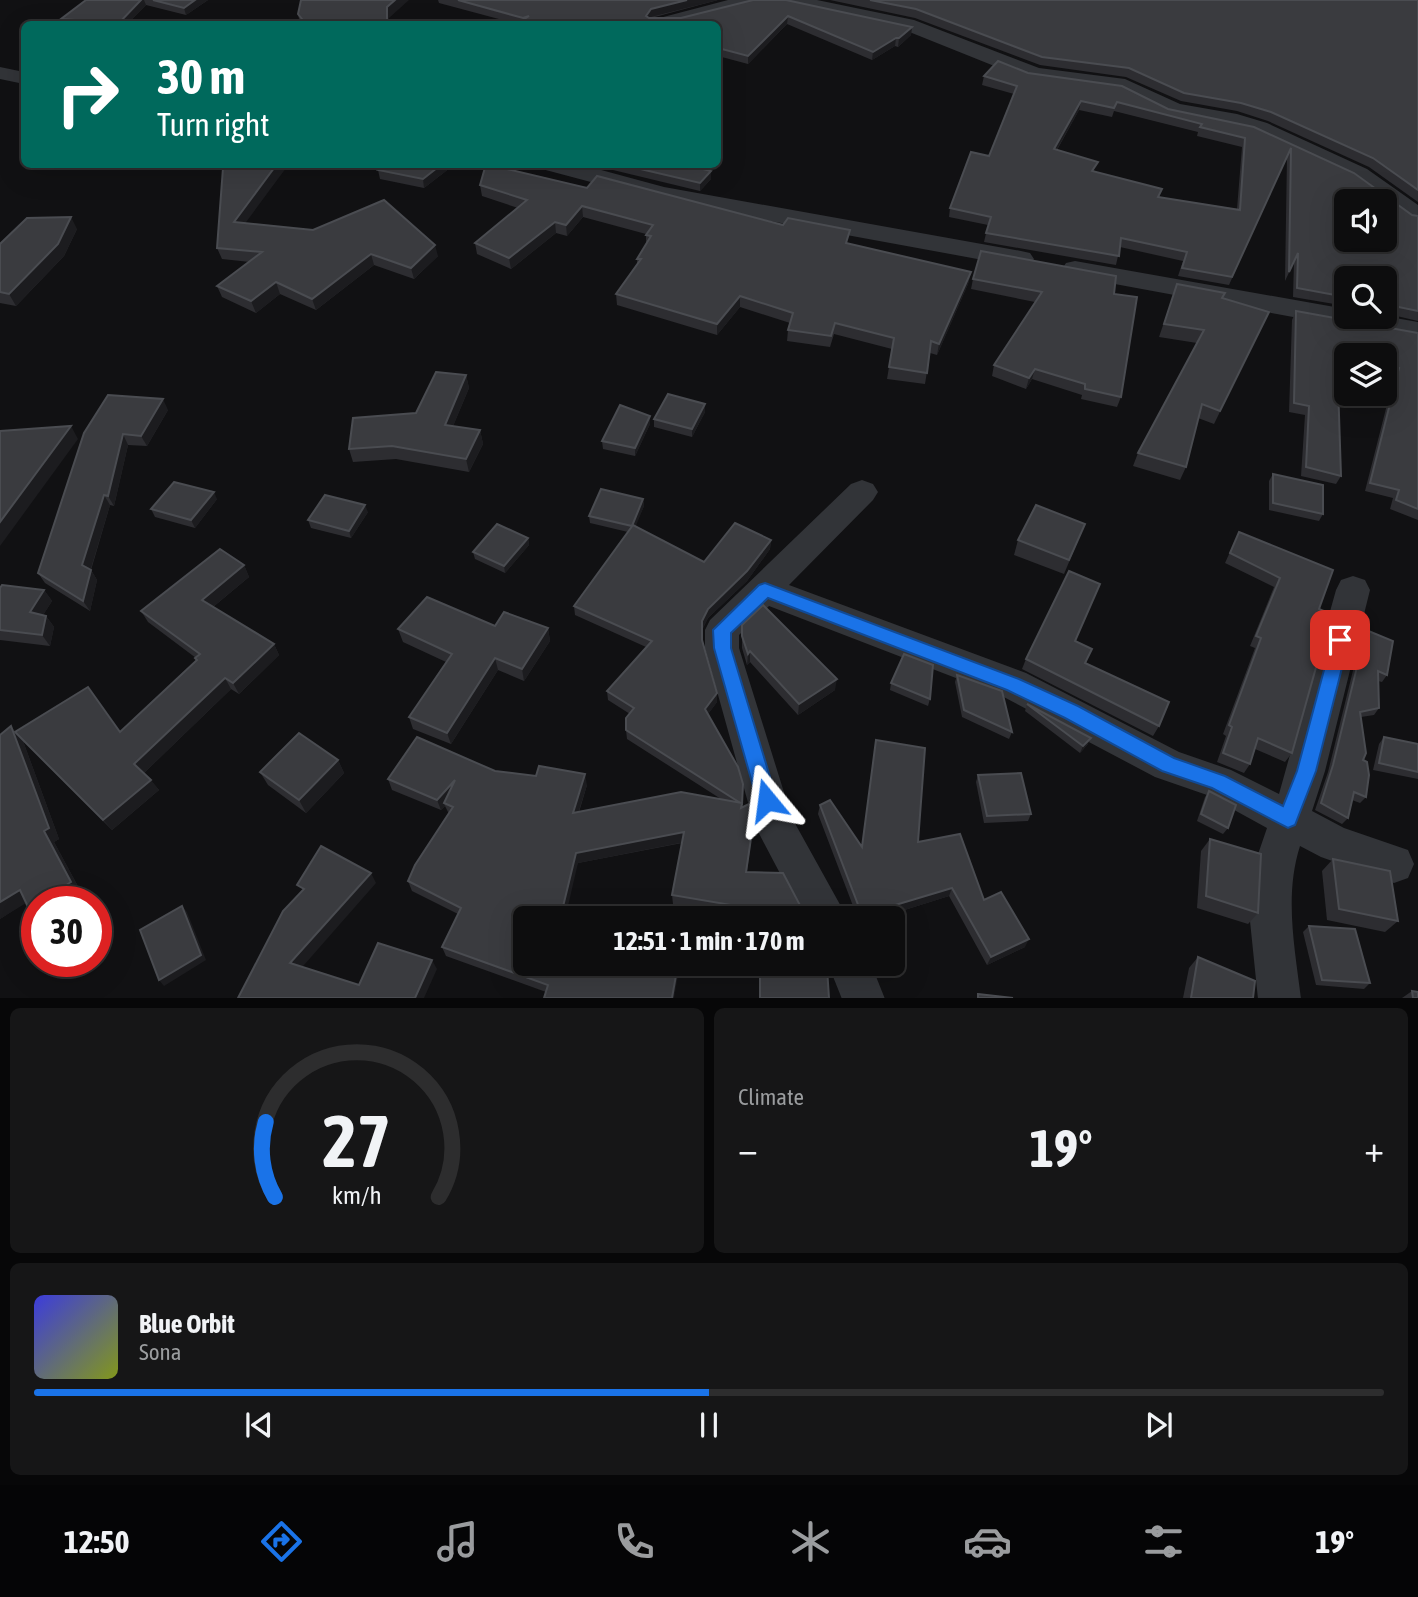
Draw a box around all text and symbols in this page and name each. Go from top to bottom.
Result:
text: 30 m [157,48,245,104]
icon: right [42,49,133,140]
text: Turn right [157,106,270,143]
map controls [1334,189,1397,406]
button: sound [1334,189,1397,252]
button: search [1334,266,1397,329]
button: layers [1334,343,1397,406]
pin [1310,610,1370,670]
icon: arrive [1321,621,1359,659]
position arrow [730,763,804,837]
speed limit sign: 30 [21,886,112,977]
text: 12:51 · 1 min · 170 m [614,926,804,956]
text: Climate [738,1084,804,1110]
text: 27 [323,1099,391,1182]
text: 19° [1029,1118,1093,1178]
text: − [738,1127,758,1170]
text: + [1364,1127,1384,1170]
text: km/h [332,1180,382,1208]
text: Blue Orbit [139,1309,235,1339]
text: Sona [139,1339,181,1365]
icon: previous [240,1406,278,1444]
icon: pause [690,1406,728,1444]
icon: next [1140,1406,1178,1444]
icon: directions [257,1517,306,1566]
icon: music [433,1517,482,1566]
icon: phone [610,1517,659,1566]
icon: climate [786,1517,835,1566]
icon: car [963,1517,1012,1566]
icon: filters [1139,1517,1188,1566]
text: 12:50 [64,1523,130,1560]
text: 19° [1315,1523,1354,1560]

